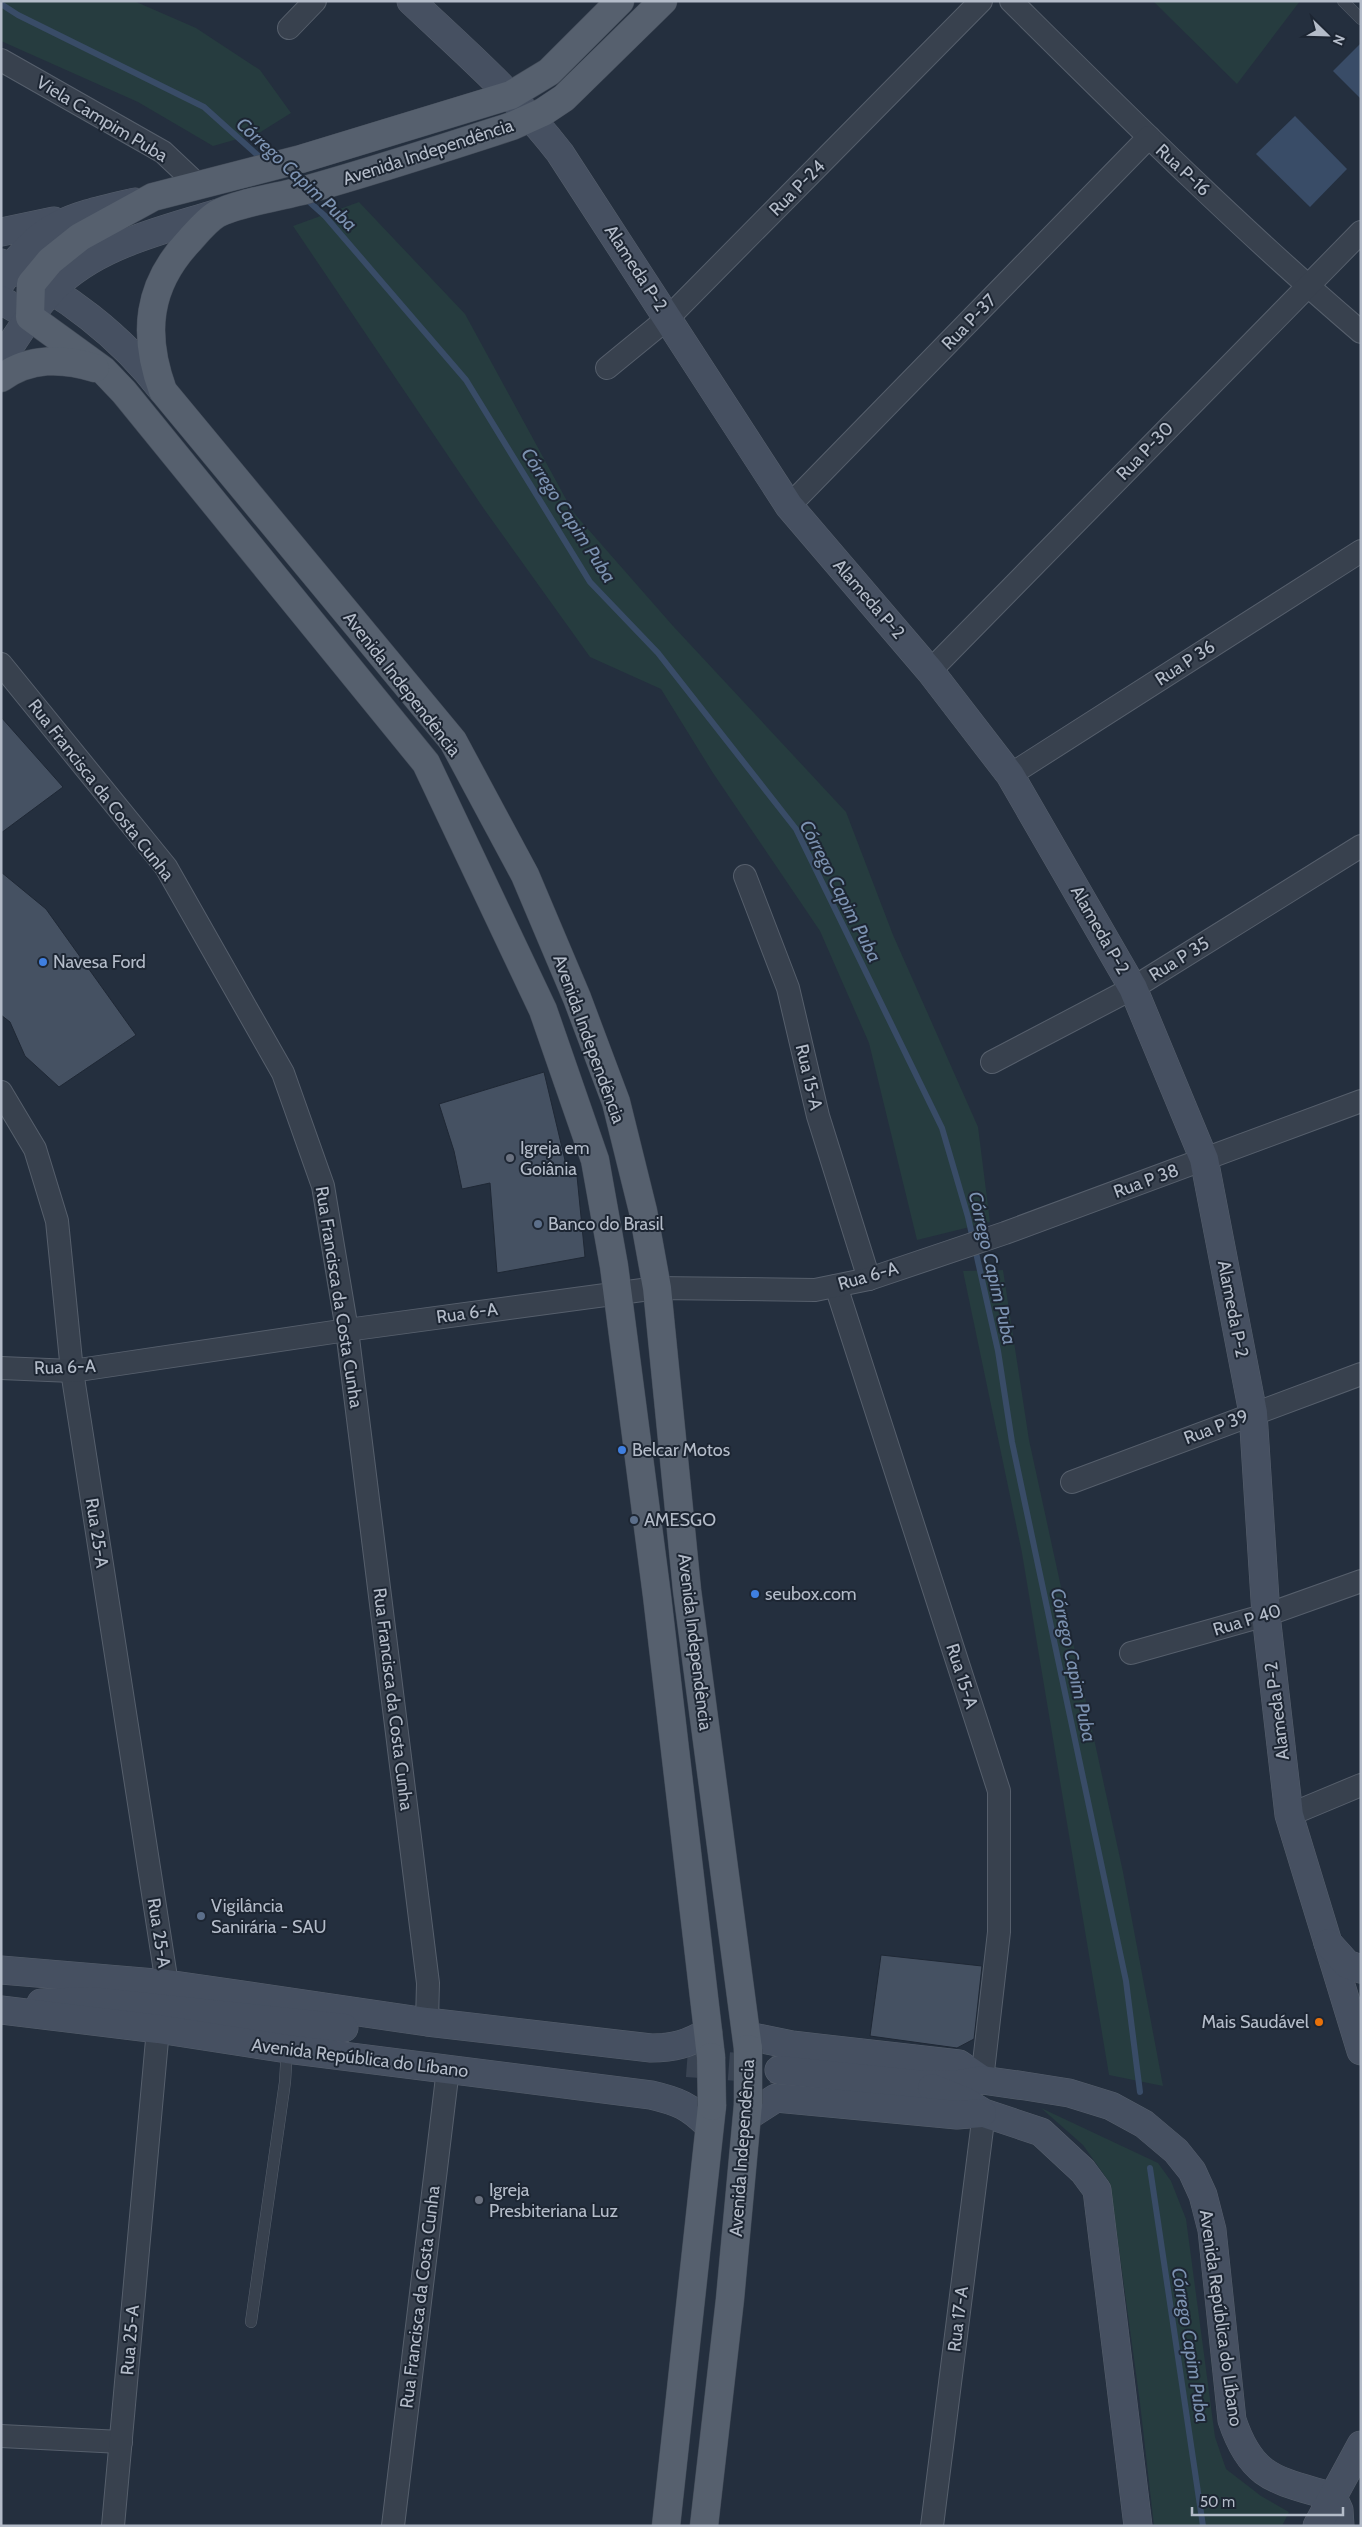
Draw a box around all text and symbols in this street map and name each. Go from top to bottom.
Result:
north arrow [1302,10,1352,60]
text: N [1329,32,1349,48]
street label: Viela Campim Puba [32,71,172,167]
water label: Córrego Capim Puba [232,113,362,236]
street label: Avenida Independência [340,114,516,190]
street label: Rua P-16 [1151,139,1215,201]
street label: Rua P-24 [764,155,830,221]
street label: Alameda P-2 [600,221,672,315]
street label: Rua P-37 [937,289,1001,355]
street label: Rua P-30 [1112,417,1178,485]
water label: Córrego Capim Puba [516,443,621,587]
street label: Alameda P-2 [828,555,910,643]
street label: Avenida Independência [339,607,466,761]
street label: Rua P 36 [1151,636,1219,690]
street label: Rua Francisca da Costa Cunha [23,695,179,885]
water label: Córrego Capim Puba [795,816,886,966]
street label: Alameda P-2 [1066,882,1134,978]
street label: Rua P 35 [1145,932,1213,986]
place label: Navesa Ford [53,951,146,973]
street label: Avenida Independência [548,952,630,1127]
marker: Navesa Ford [37,956,49,968]
street label: Rua 15-A [791,1042,827,1112]
place label: Igreja em Goiânia [520,1137,589,1180]
marker: Igreja em Goiânia [504,1152,516,1164]
street label: Rua P 38 [1110,1159,1182,1203]
street label: Rua Francisca da Costa Cunha [311,1185,367,1410]
water label: Córrego Capim Puba [964,1189,1021,1347]
place label: Banco do Brasil [548,1213,664,1235]
marker: Banco do Brasil [532,1218,544,1230]
street label: Rua 6-A [835,1257,901,1295]
street label: Alameda P-2 [1213,1259,1253,1359]
street label: Rua 6-A [435,1298,499,1328]
street label: Rua 6-A [34,1355,96,1379]
street label: Rua P 39 [1181,1405,1251,1449]
place label: Belcar Motos [632,1439,730,1461]
marker: Belcar Motos [616,1444,628,1456]
street label: Rua 25-A [81,1496,113,1570]
place label: AMESGO [644,1509,716,1531]
marker: AMESGO [628,1514,640,1526]
street label: Avenida Independência [673,1552,717,1732]
place label: seubox.com [765,1583,857,1605]
street label: Rua Francisca da Costa Cunha [368,1586,418,1812]
water label: Córrego Capim Puba [1046,1586,1101,1744]
marker: seubox.com [749,1588,761,1600]
street label: Rua P 40 [1210,1599,1284,1641]
street label: Rua 15-A [941,1641,983,1711]
street label: Alameda P-2 [1260,1661,1294,1761]
place label: Vigilância Sanirária - SAU [211,1895,326,1938]
street label: Rua 25-A [143,1896,175,1970]
marker: Vigilância Sanirária - SAU [195,1910,207,1922]
place label: Mais Saudável [1201,2011,1310,2033]
marker: Mais Saudável [1313,2016,1325,2028]
street label: Avenida República do Líbano [250,2034,470,2082]
street label: Avenida Independência [725,2058,759,2237]
place label: Igreja Presbiteriana Luz [489,2179,619,2222]
street label: Rua Francisca da Costa Cunha [395,2184,445,2410]
marker: Igreja Presbiteriana Luz [473,2194,485,2206]
street label: Avenida República do Líbano [1195,2208,1247,2428]
water label: Córrego Capim Puba [1167,2266,1214,2424]
street label: Rua 17-A [943,2285,973,2353]
street label: Rua 25-A [116,2304,144,2376]
scale bar [1192,2484,1343,2516]
text: 50 m [1200,2493,1235,2511]

